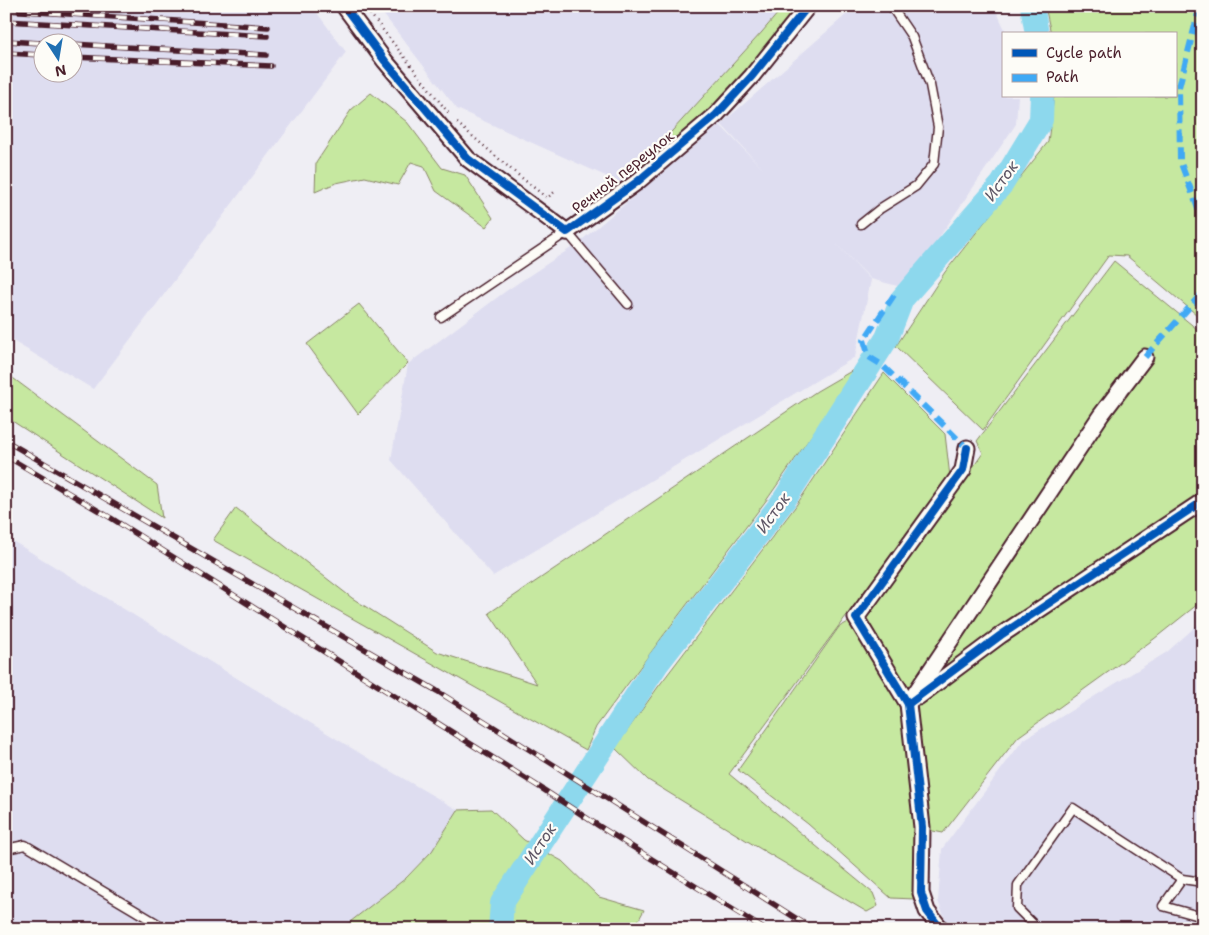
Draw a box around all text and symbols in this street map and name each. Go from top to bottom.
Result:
north arrow [32,32,82,82]
legend [1002,32,1176,98]
text: Cycle path [1046,43,1122,63]
text: N [53,61,68,81]
text: Path [1046,67,1079,87]
street label: Речной переулок [568,126,678,218]
water label: Исток [979,156,1023,205]
water label: Исток [751,488,795,537]
water label: Исток [519,819,561,869]

